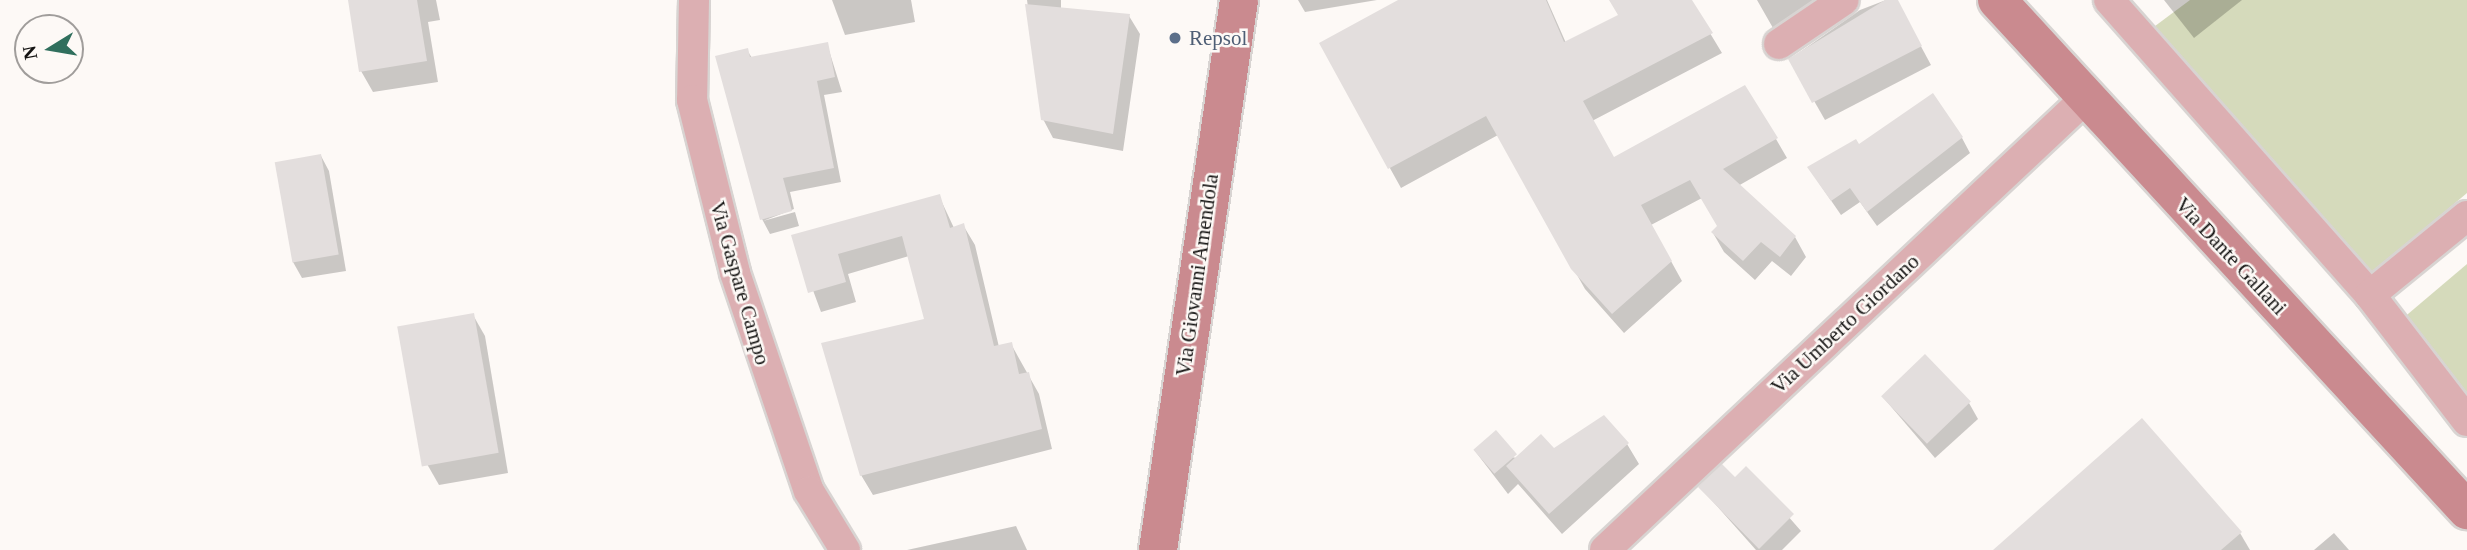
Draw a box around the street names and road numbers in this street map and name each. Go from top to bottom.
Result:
street label: Via Giovanni Amendola [1170,172,1224,378]
street label: Via Dante Gallani [2170,192,2292,320]
street label: Via Gaspare Campo [705,198,775,368]
street label: Via Umberto Giordano [1766,249,1924,399]

